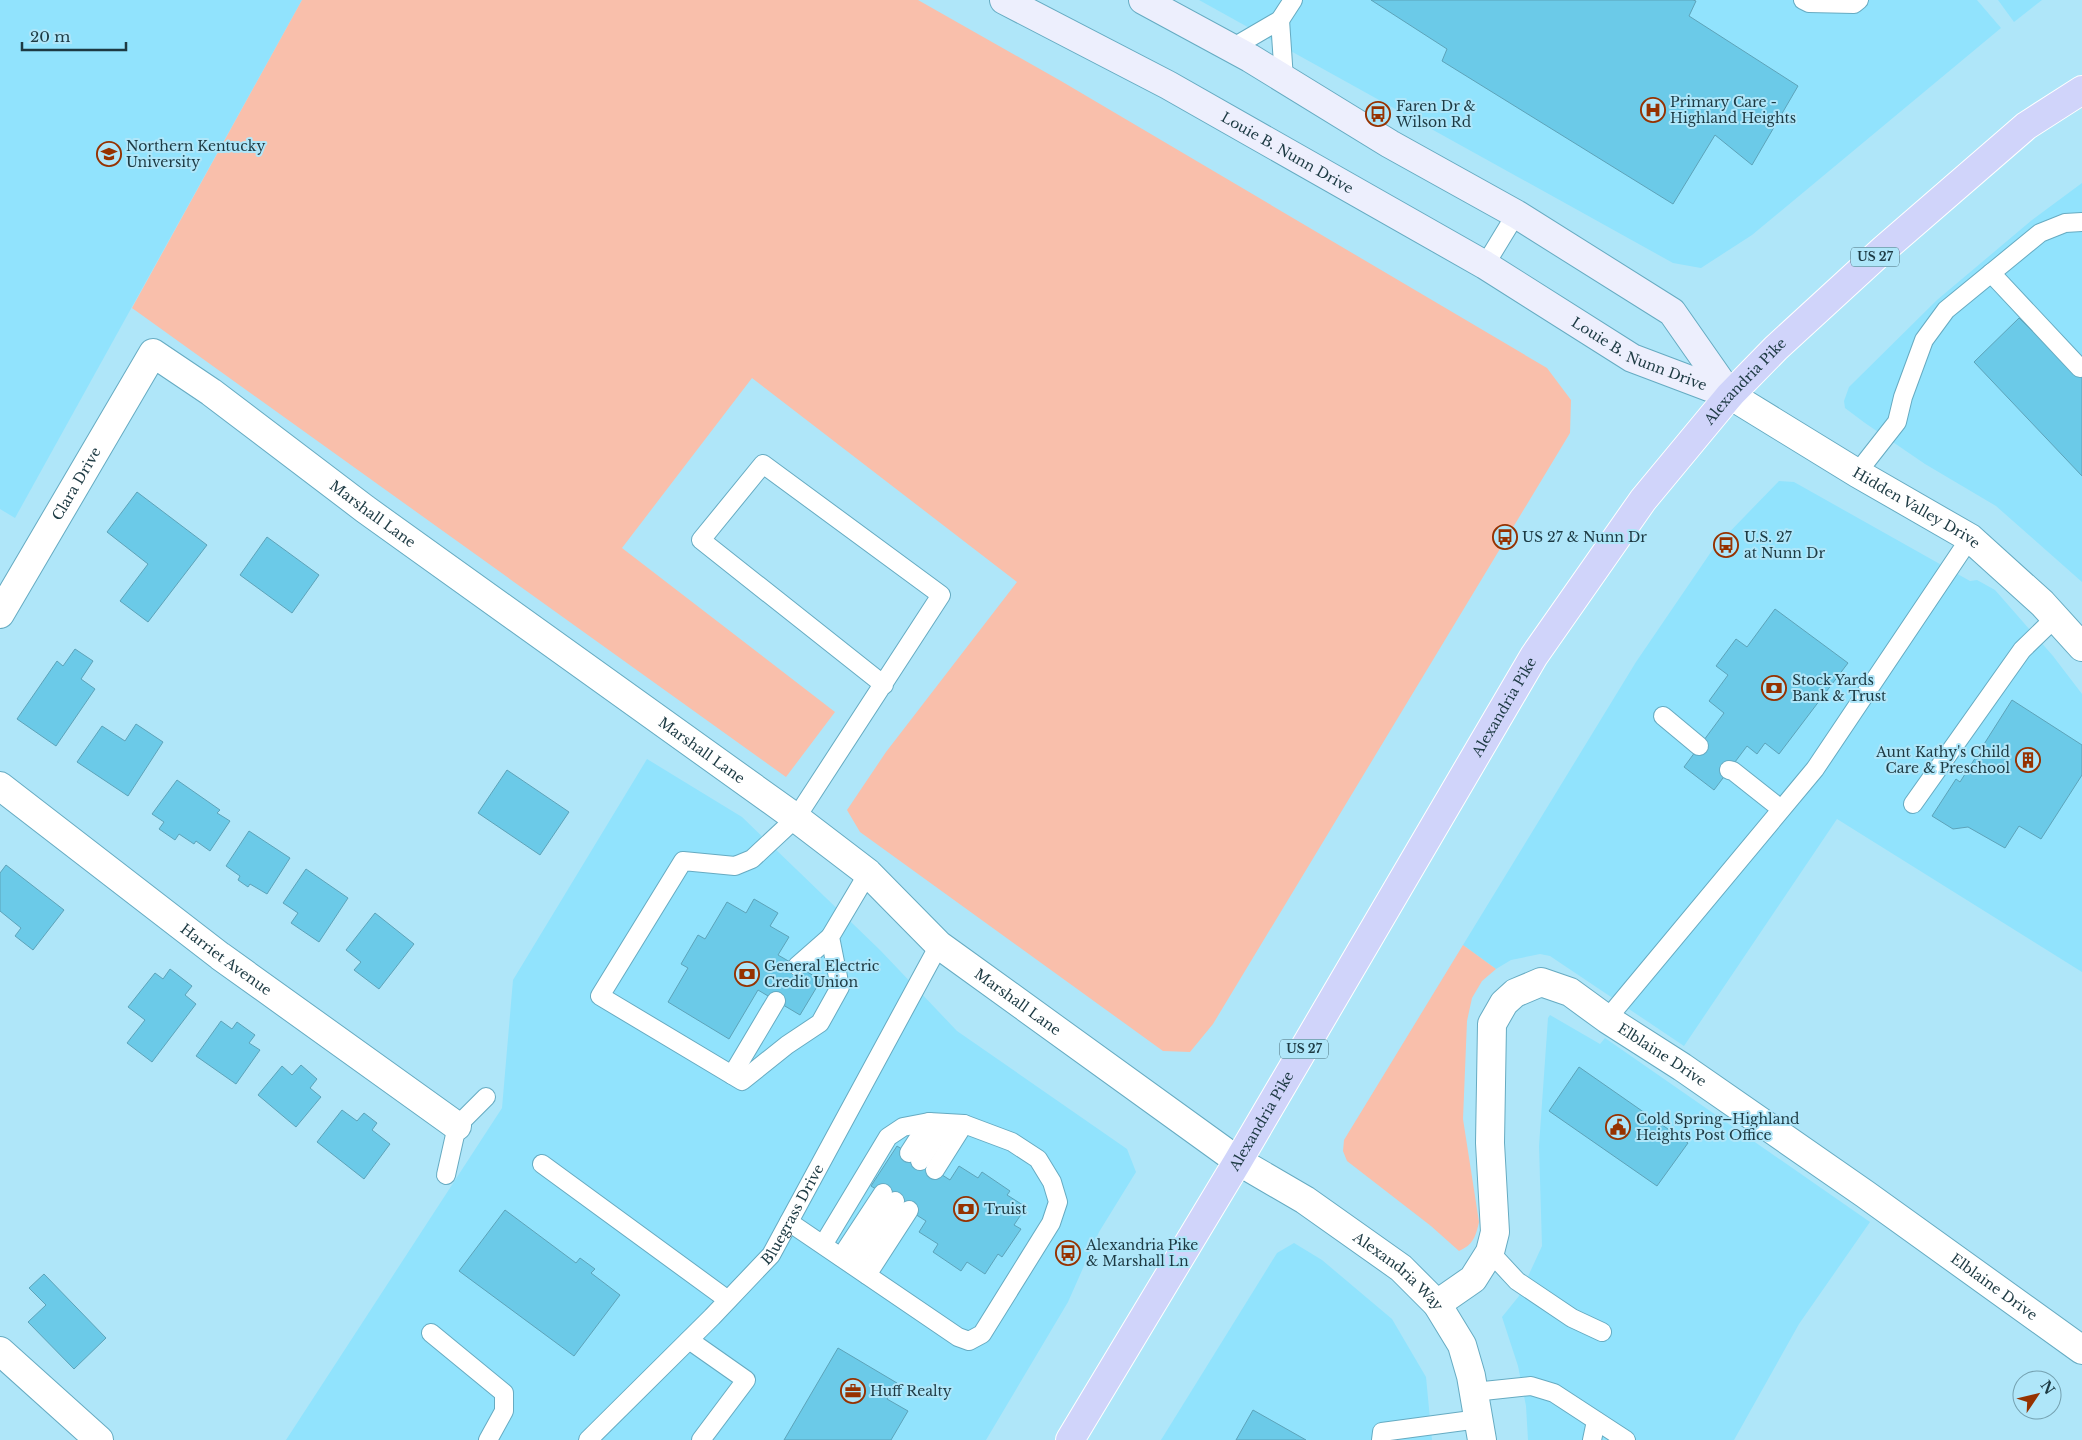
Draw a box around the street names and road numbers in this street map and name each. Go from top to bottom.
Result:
street label: Louie B. Nunn Drive [1218,108,1357,197]
road number: US 27 [1851,248,1899,266]
street label: Louie B. Nunn Drive [1568,313,1709,394]
street label: Alexandria Pike [1700,334,1790,429]
street label: Clara Drive [48,444,105,524]
street label: Hidden Valley Drive [1850,463,1984,552]
street label: Marshall Lane [326,476,419,551]
street label: Alexandria Pike [1467,654,1540,761]
street label: Marshall Lane [655,713,748,787]
street label: Harriet Avenue [177,920,275,999]
street label: Marshall Lane [971,965,1064,1039]
street label: Elblaine Drive [1614,1019,1710,1090]
road number: US 27 [1280,1040,1328,1058]
street label: Alexandria Pike [1225,1068,1298,1175]
street label: Bluegrass Drive [757,1161,827,1269]
street label: Alexandria Way [1349,1227,1448,1314]
street label: Elblaine Drive [1947,1249,2041,1324]

